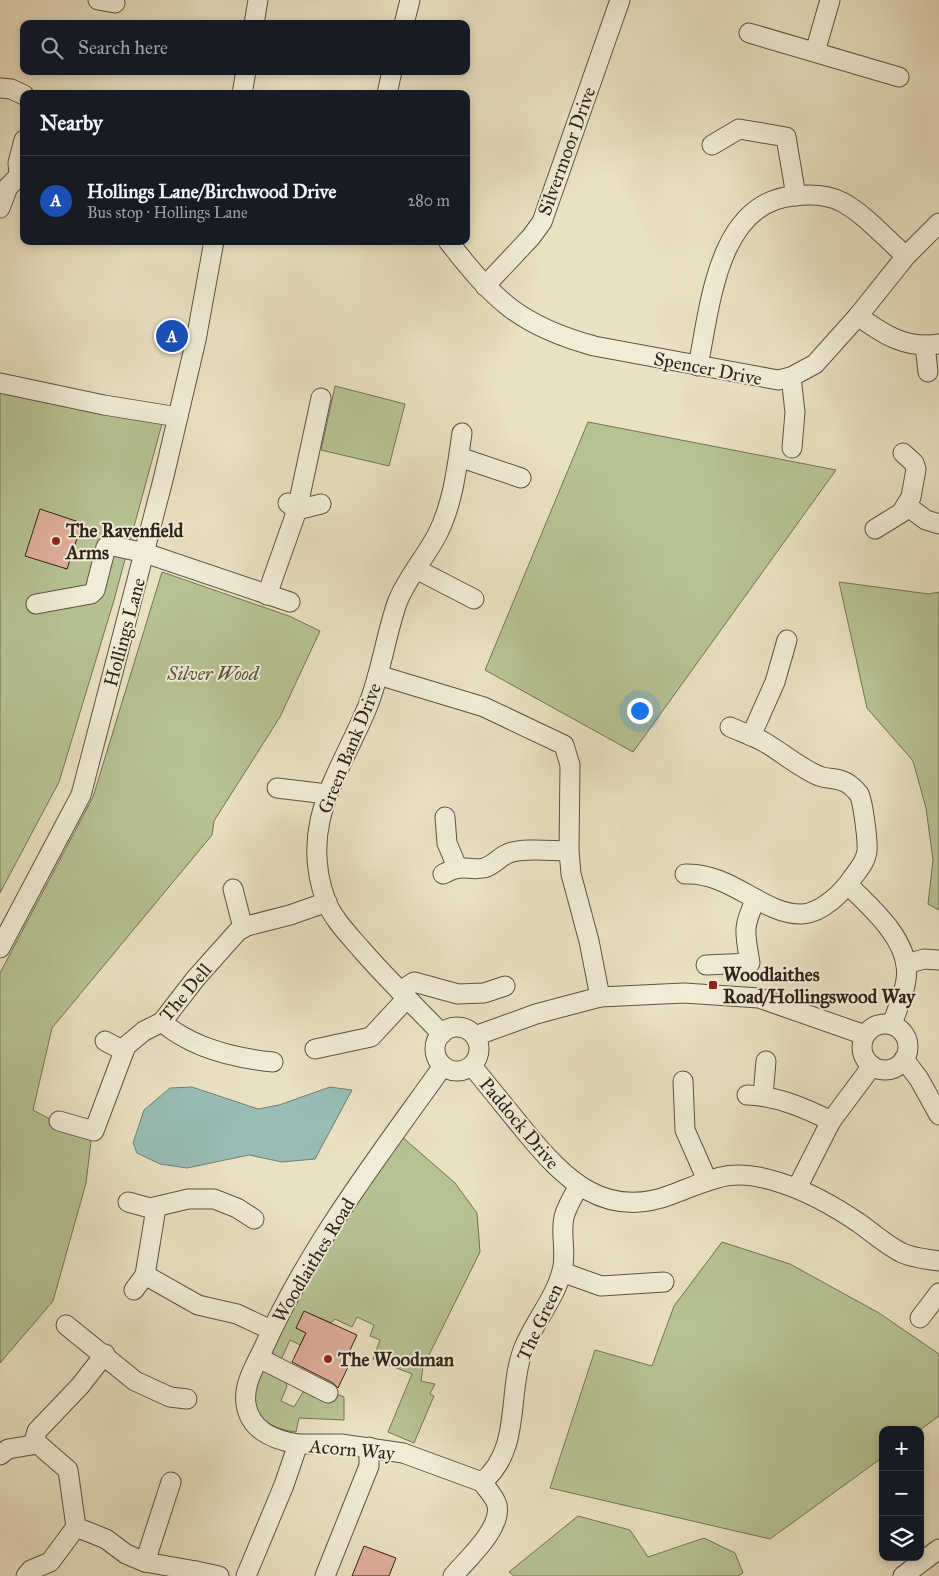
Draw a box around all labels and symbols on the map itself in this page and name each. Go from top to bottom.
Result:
street label: Silvermoor Drive [533,84,600,219]
pin: A [156,317,188,355]
street label: Spencer Drive [652,347,764,390]
place label: The Ravenfield Arms [64,519,184,564]
marker: The Ravenfield Arms [50,535,62,547]
street label: Hollings Lane [99,575,151,689]
park label: Silver Wood [166,662,260,685]
street label: Green Bank Drive [313,679,386,817]
your location [627,698,653,724]
street label: The Dell [154,958,217,1026]
place label: Woodlaithes Road/Hollingswood Way [723,963,916,1009]
marker: Woodlaithes Road/Hollingswood Way [707,979,719,991]
street label: Paddock Drive [475,1073,565,1174]
street label: Woodlaithes Road [267,1193,360,1327]
street label: The Green [512,1280,567,1364]
place label: The Woodman [337,1348,455,1371]
marker: The Woodman [322,1353,334,1365]
street label: Acorn Way [307,1434,397,1465]

